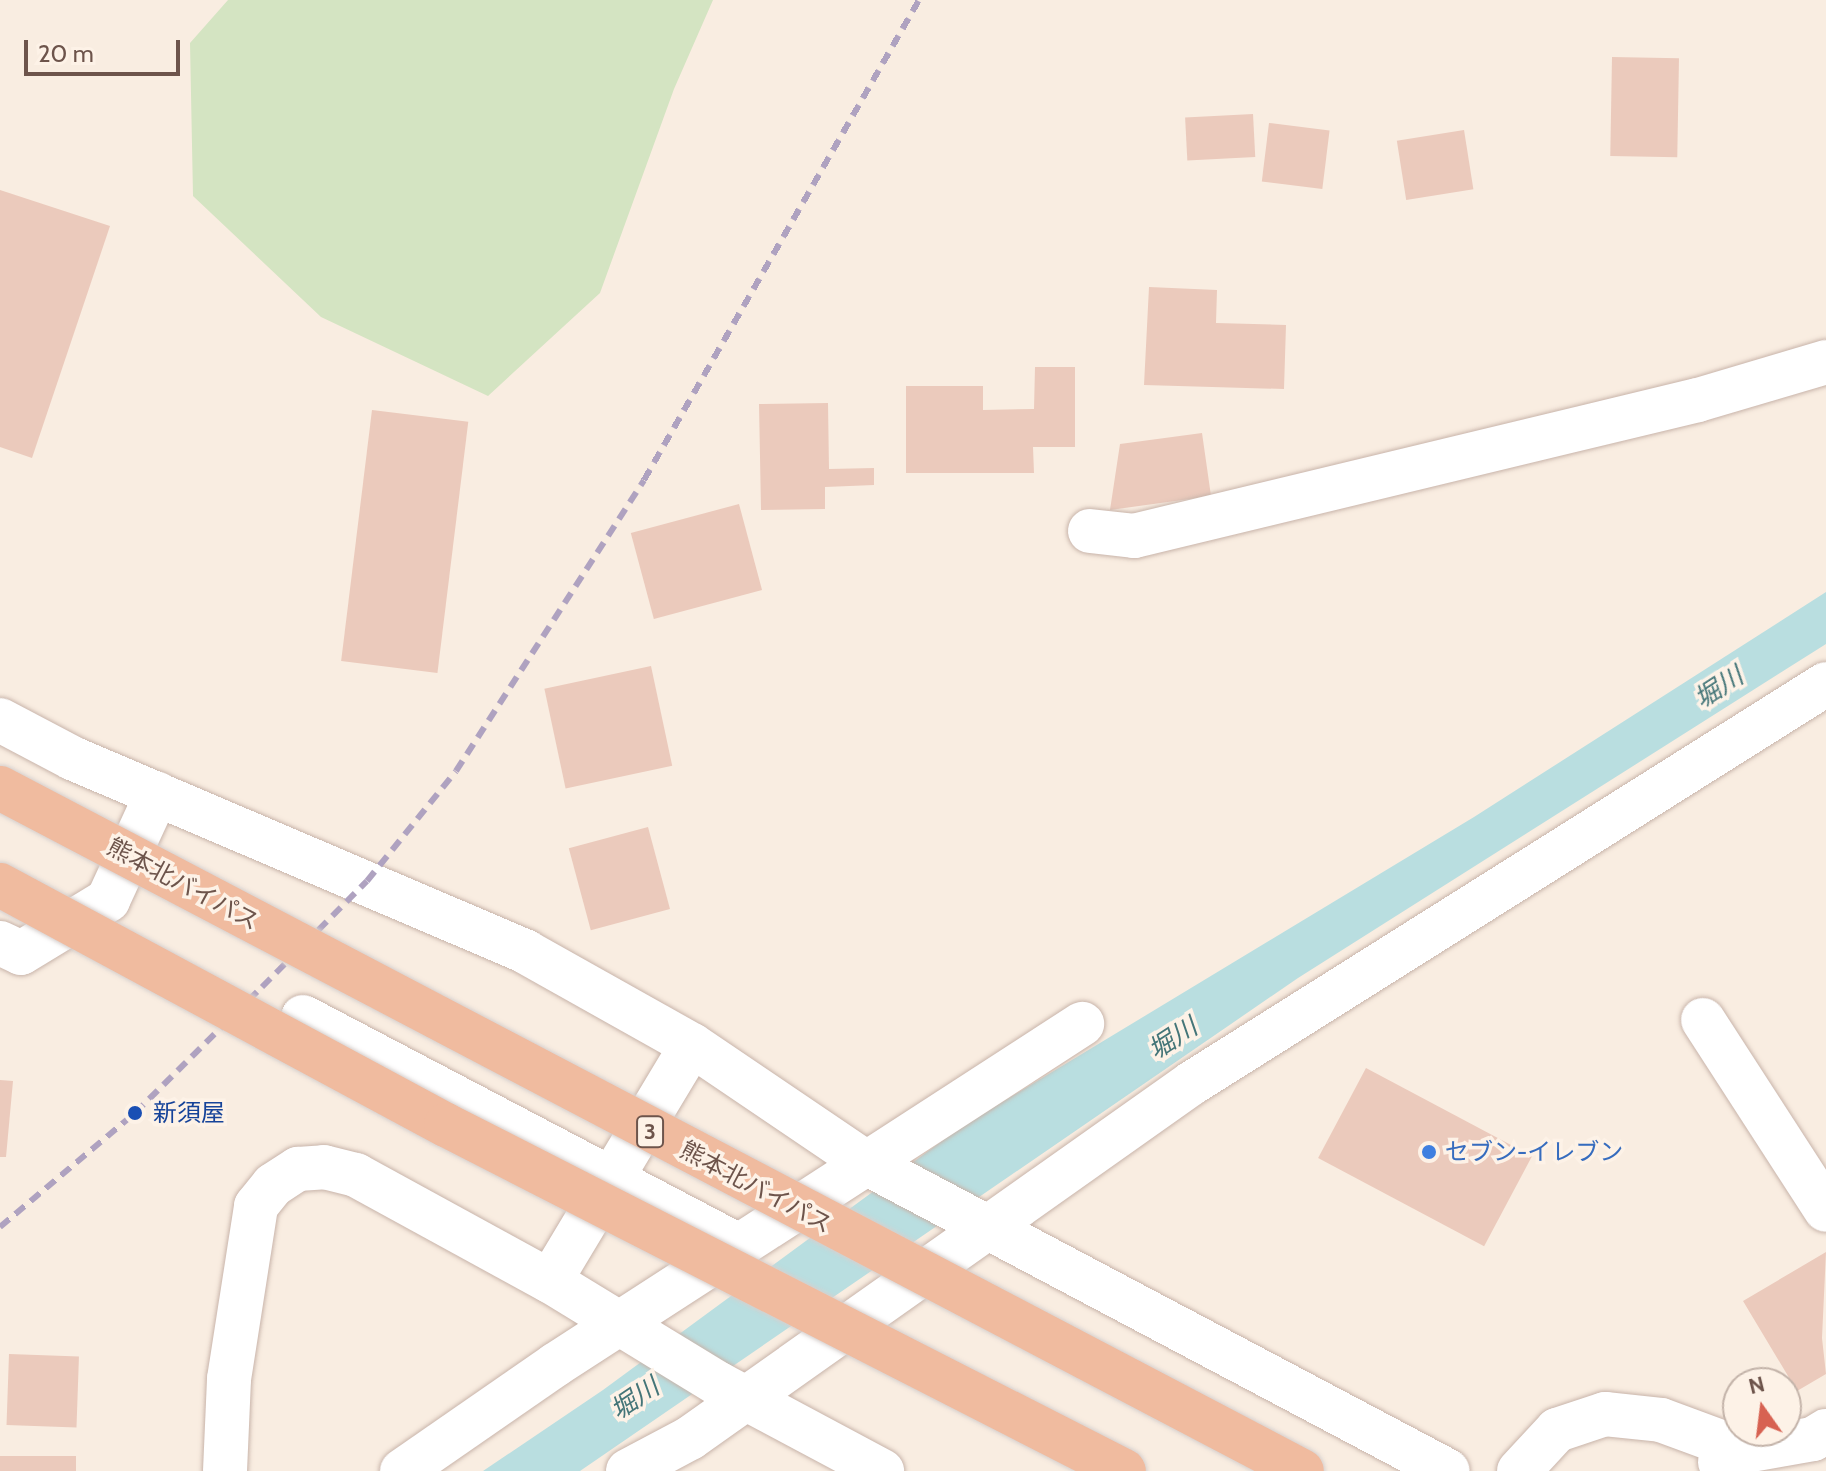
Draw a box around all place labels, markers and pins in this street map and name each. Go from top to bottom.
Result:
place label: 新須屋 [153,1099,225,1127]
marker: 新須屋 [124,1102,146,1124]
place label: セブン-イレブン [1445,1138,1623,1166]
marker: セブン-イレブン [1420,1143,1438,1161]

